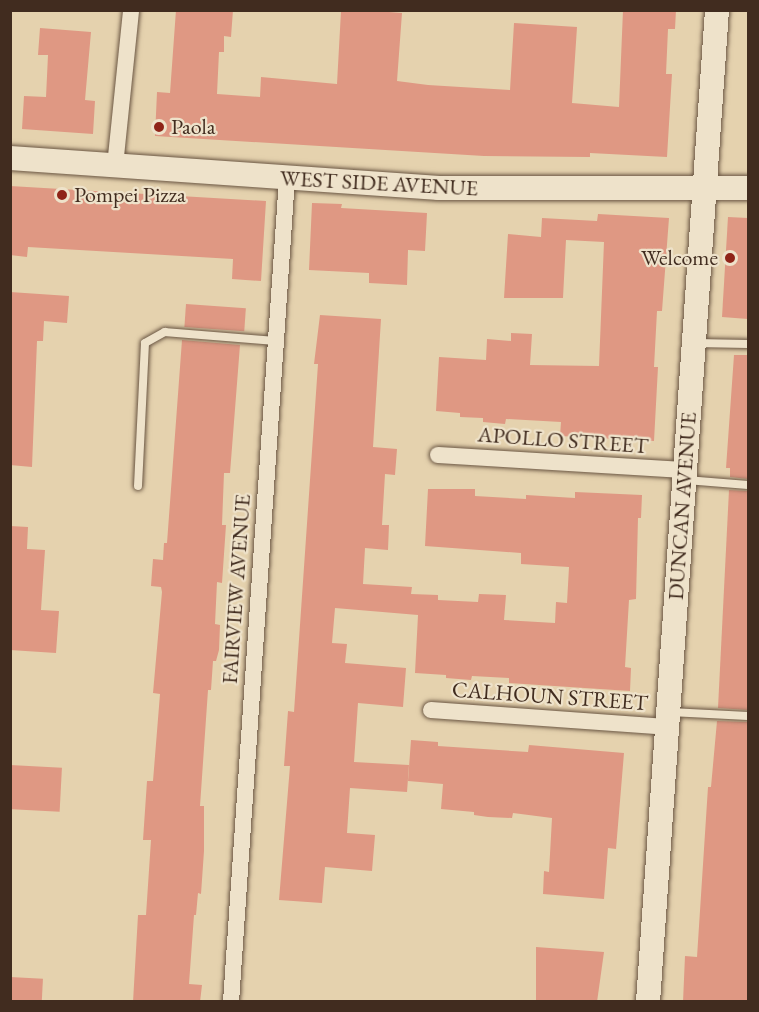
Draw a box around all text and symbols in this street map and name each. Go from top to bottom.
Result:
place label: Paola [171,114,215,140]
marker: Paola [152,120,166,134]
street label: WEST SIDE AVENUE [279,165,479,201]
place label: Pompei Pizza [74,182,186,208]
marker: Pompei Pizza [55,188,69,202]
place label: Welcome [641,245,718,271]
marker: Welcome [723,251,737,265]
street label: DUNCAN AVENUE [662,411,702,601]
street label: APOLLO STREET [477,421,649,459]
street label: FAIRVIEW AVENUE [216,493,256,685]
street label: CALHOUN STREET [451,676,649,716]

